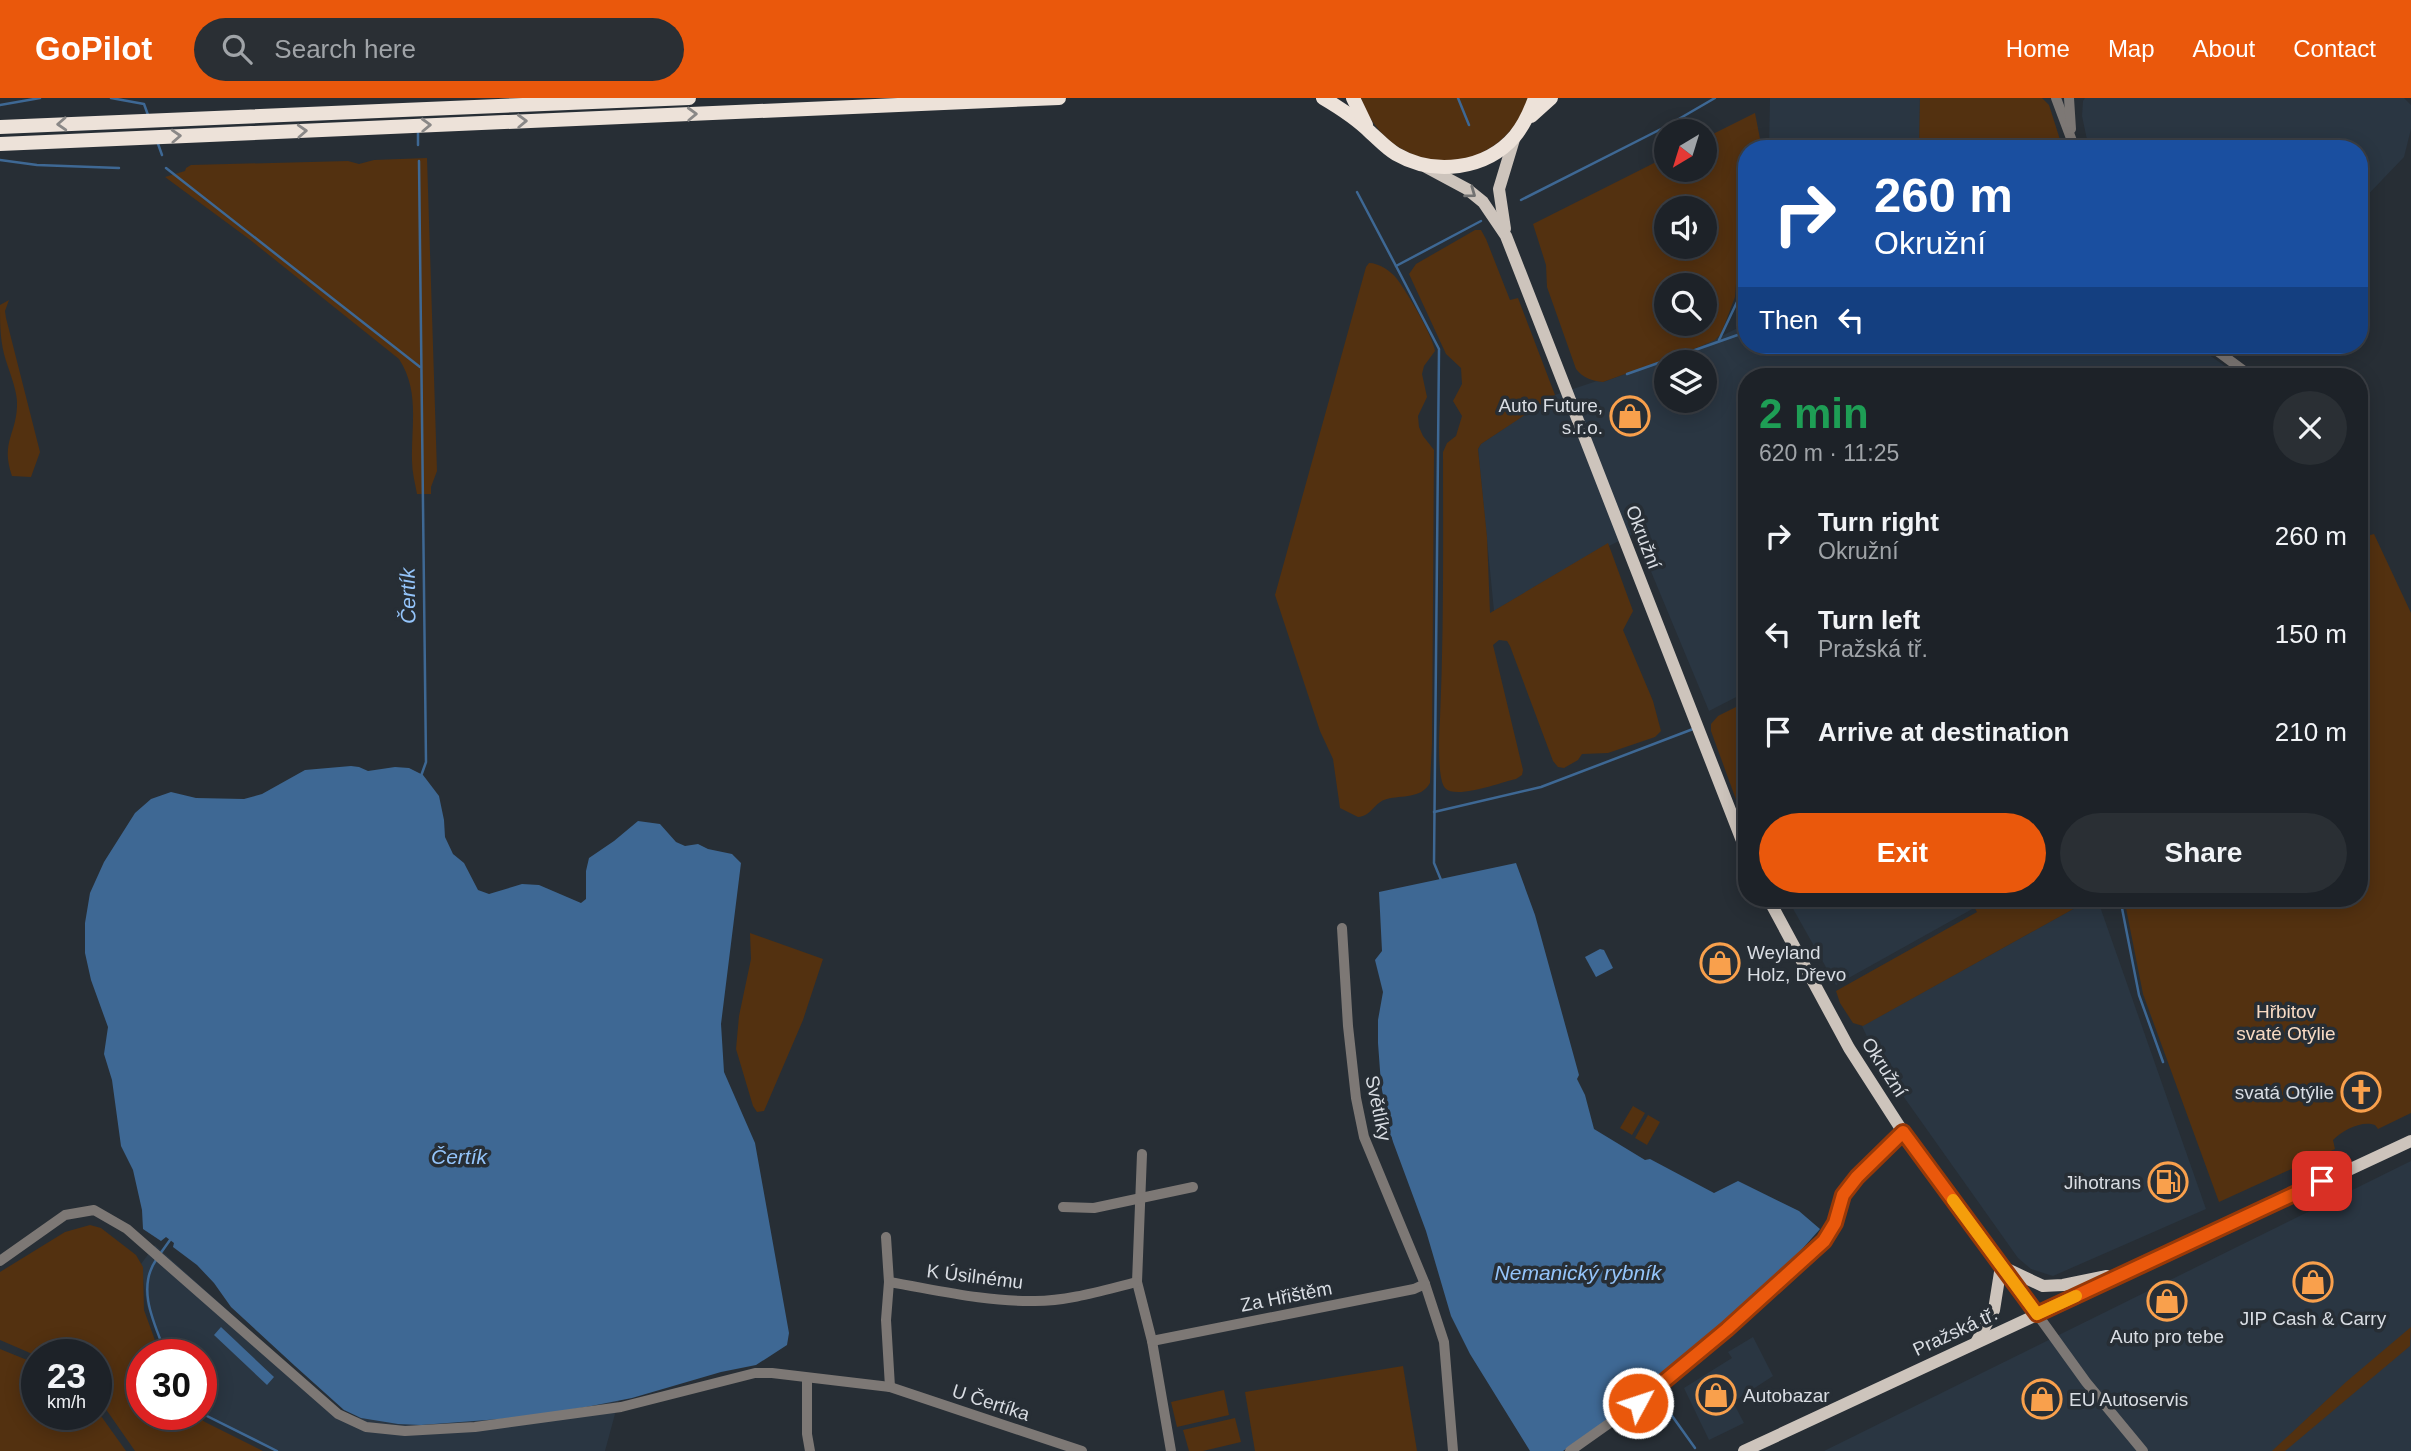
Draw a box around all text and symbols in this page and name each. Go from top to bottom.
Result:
search box [194,18,684,81]
text: GoPilot [35,30,152,67]
icon: search [218,30,256,68]
text: Search here [274,34,416,64]
text: Home [2006,35,2070,62]
text: Map [2108,35,2155,62]
text: About [2193,35,2255,62]
text: Contact [2293,35,2376,62]
one-way arrow [687,107,698,122]
one-way arrow [517,114,528,129]
one-way arrow [56,117,67,132]
one-way arrow [421,118,432,133]
north arrow [1654,119,1717,182]
map controls [1654,119,1717,413]
one-way arrow [297,123,308,138]
one-way arrow [170,129,181,144]
icon: right [1759,168,1850,259]
text: 260 m [1874,168,2013,222]
one-way arrow [1463,185,1476,197]
button: sound [1654,196,1717,259]
text: Okružní [1874,225,1986,261]
button: search [1654,273,1717,336]
icon: left [1832,301,1870,339]
text: Then [1759,305,1818,335]
button: layers [1654,350,1717,413]
text: 2 min [1759,390,1869,437]
button: close [2273,391,2347,465]
place label: Auto Future, s.r.o. [1498,395,1603,438]
shop icon: Auto Future, s.r.o. [1609,395,1651,437]
text: 620 m · 11:25 [1759,440,1899,466]
street label: Okružní [1622,502,1666,573]
text: Turn right [1818,507,1939,537]
icon: right [1759,517,1797,555]
text: 260 m [2275,521,2347,551]
text: Okružní [1818,538,1899,564]
water label: Čertík [395,566,419,624]
text: Turn left [1818,605,1920,635]
icon: left [1759,615,1797,653]
text: 150 m [2275,619,2347,649]
text: Pražská tř. [1818,636,1928,662]
icon: arrive [1759,713,1797,751]
text: Arrive at destination [1818,717,2069,747]
text: 210 m [2275,717,2347,747]
button: Exit [1759,813,2046,893]
button: Share [2060,813,2347,893]
shop icon: Weyland Holz, Dřevo [1699,942,1741,984]
place label: Weyland Holz, Dřevo [1747,942,1846,985]
park label: Hřbitov svaté Otýlie [2236,1001,2336,1044]
street label: Okružní [1858,1034,1912,1101]
church icon: svatá Otýlie [2340,1071,2382,1113]
street label: Světlíky [1361,1073,1396,1143]
place label: svatá Otýlie [2235,1082,2334,1103]
water label: Čertík [431,1145,488,1168]
pin [2292,1151,2352,1211]
fuel station icon: Jihotrans [2147,1161,2189,1203]
icon: arrive [2303,1162,2341,1200]
place label: Jihotrans [2064,1172,2141,1193]
street label: K Úsilnému [925,1260,1024,1293]
water label: Nemanický rybník [1495,1261,1663,1284]
shop icon: JIP Cash & Carry [2292,1261,2334,1303]
street label: Za Hřištěm [1238,1277,1334,1316]
shop icon: Auto pro tebe [2146,1280,2188,1322]
street label: Pražská tř. [1910,1303,2001,1360]
place label: JIP Cash & Carry [2240,1308,2387,1329]
place label: Auto pro tebe [2110,1326,2224,1347]
speed limit sign: 30 [126,1339,217,1430]
text: 23 [47,1356,86,1395]
position arrow [1601,1366,1675,1440]
shop icon: Autobazar [1695,1374,1737,1416]
shop icon: EU Autoservis [2021,1378,2063,1420]
street label: U Čertíka [949,1380,1033,1425]
place label: Autobazar [1743,1385,1830,1406]
place label: EU Autoservis [2069,1389,2188,1410]
text: km/h [47,1392,86,1412]

